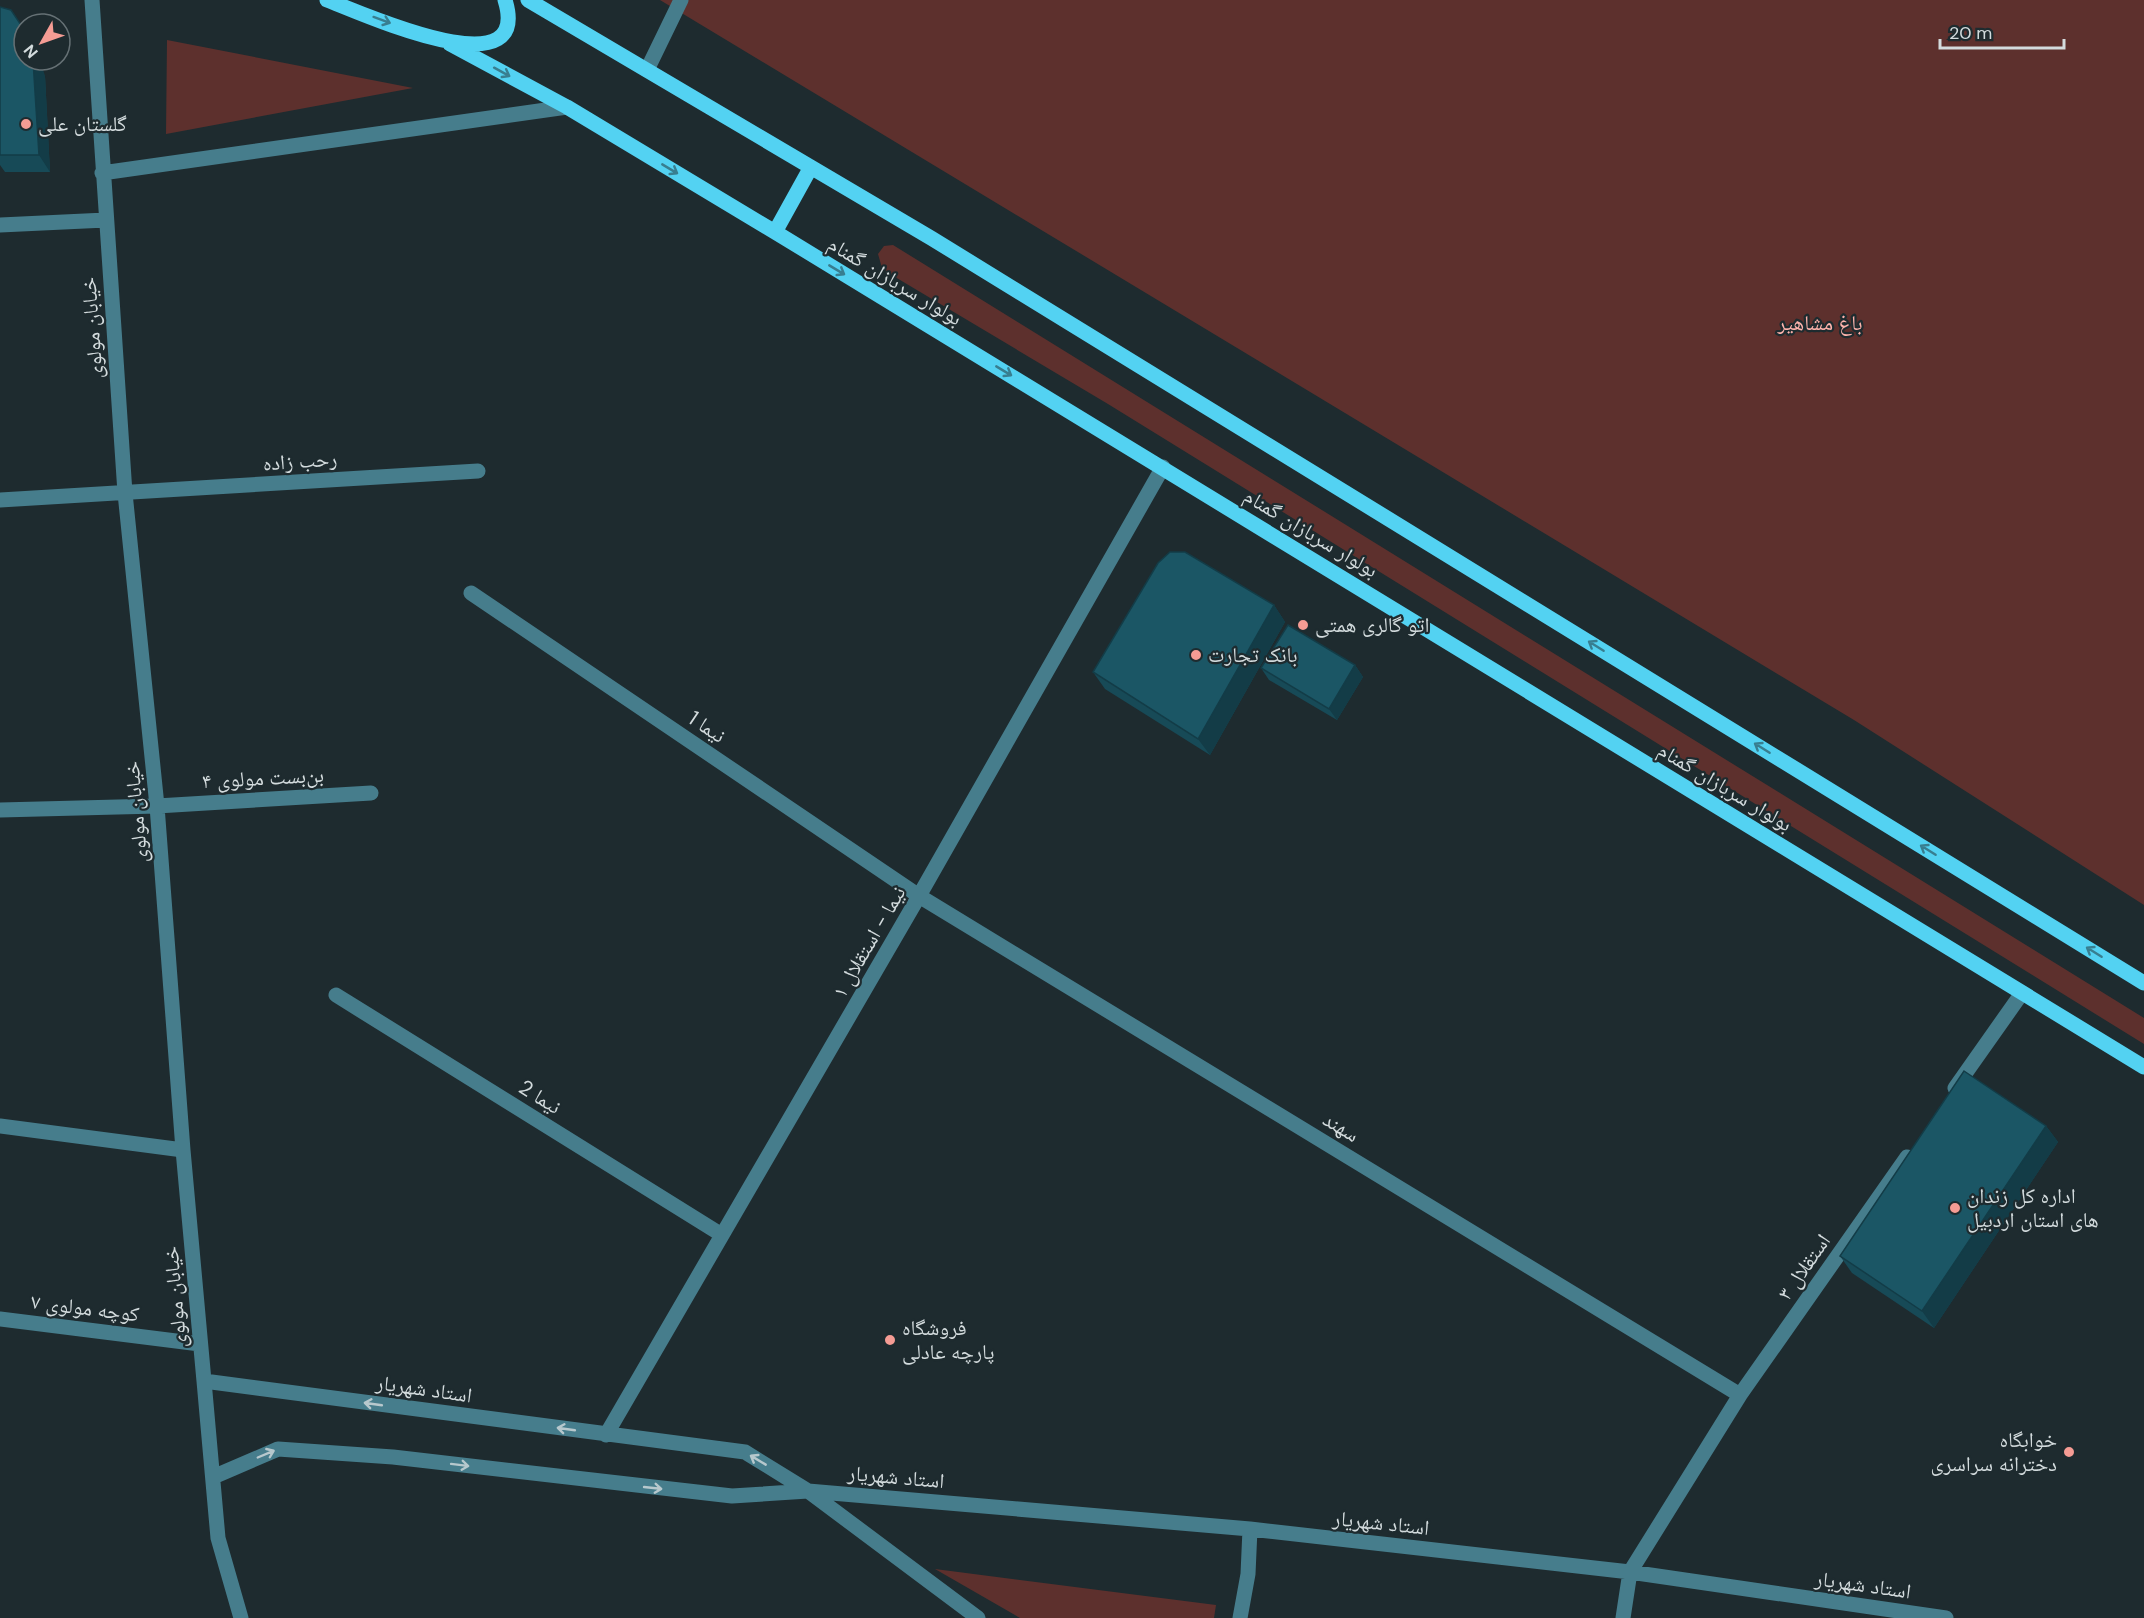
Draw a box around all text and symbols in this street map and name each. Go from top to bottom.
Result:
north arrow [12,12,72,72]
scale bar [1940,12,2064,50]
one-way arrow [372,15,391,26]
text: 20 m [1949,21,1992,45]
text: N [19,40,43,63]
one-way arrow [493,66,510,78]
place label: گلستان علی [38,110,127,138]
marker: گلستان علی [19,117,33,131]
one-way arrow [661,164,678,176]
street label: بولوار سربازان گمنام [823,230,967,332]
one-way arrow [828,265,845,277]
street label: خیابان مولوی [74,276,110,380]
park label: باغ مشاهیر [1777,309,1862,337]
one-way arrow [995,366,1012,378]
street label: رحب زاده [262,444,338,478]
street label: بولوار سربازان گمنام [1239,482,1383,584]
place label: اتو گالری همتی [1315,611,1429,639]
marker: اتو گالری همتی [1296,618,1310,632]
one-way arrow [1588,640,1605,652]
place label: بانک تجارت [1208,641,1298,669]
marker: بانک تجارت [1189,648,1203,662]
street label: نیما 1 [683,704,731,750]
street label: بولوار سربازان گمنام [1653,736,1797,838]
one-way arrow [1754,742,1771,754]
street label: خیابان مولوی [118,760,154,864]
street label: بن‌بست مولوی ۴ [201,761,325,795]
one-way arrow [1920,844,1937,856]
street label: نیما - استقلال ۱ [826,881,912,1003]
one-way arrow [2086,946,2103,958]
street label: نیما 2 [513,1073,567,1121]
street label: سهند [1318,1105,1364,1149]
place label: اداره کل زندان های استان اردبیل [1967,1182,2099,1234]
marker: اداره کل زندان های استان اردبیل [1948,1201,1962,1215]
street label: استقلال ۳ [1771,1228,1837,1306]
street label: خیابان مولوی [157,1245,193,1349]
street label: کوچه مولوی ۷ [29,1287,141,1329]
place label: فروشگاه پارچه عادلی [902,1314,995,1366]
marker: فروشگاه پارچه عادلی [883,1333,897,1347]
street label: استاد شهریار [373,1368,474,1410]
one-way arrow [364,1398,384,1409]
one-way arrow [557,1424,577,1435]
place label: خوابگاه دخترانه سراسری [1930,1426,2057,1478]
marker: خوابگاه دخترانه سراسری [2062,1445,2076,1459]
one-way arrow [257,1448,275,1459]
one-way arrow [750,1454,767,1466]
street label: استاد شهریار [846,1459,945,1495]
one-way arrow [449,1460,469,1471]
one-way arrow [643,1483,663,1494]
street label: استاد شهریار [1330,1504,1431,1542]
street label: استاد شهریار [1812,1564,1913,1606]

